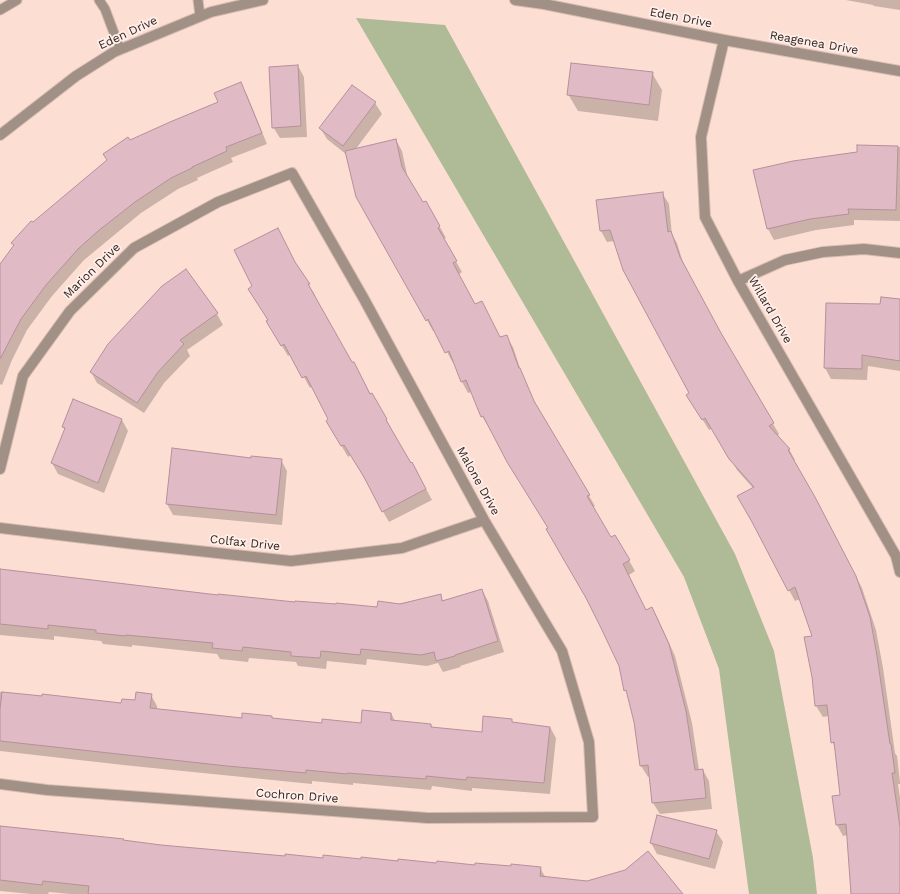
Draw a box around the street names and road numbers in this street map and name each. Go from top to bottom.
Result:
street label: Eden Drive [649,5,713,31]
street label: Eden Drive [96,13,160,53]
street label: Reagenea Drive [768,28,860,58]
street label: Marion Drive [61,240,123,302]
street label: Willard Drive [745,274,795,346]
street label: Malone Drive [453,444,503,518]
street label: Colfax Drive [209,532,281,554]
street label: Cochron Drive [255,786,339,806]

